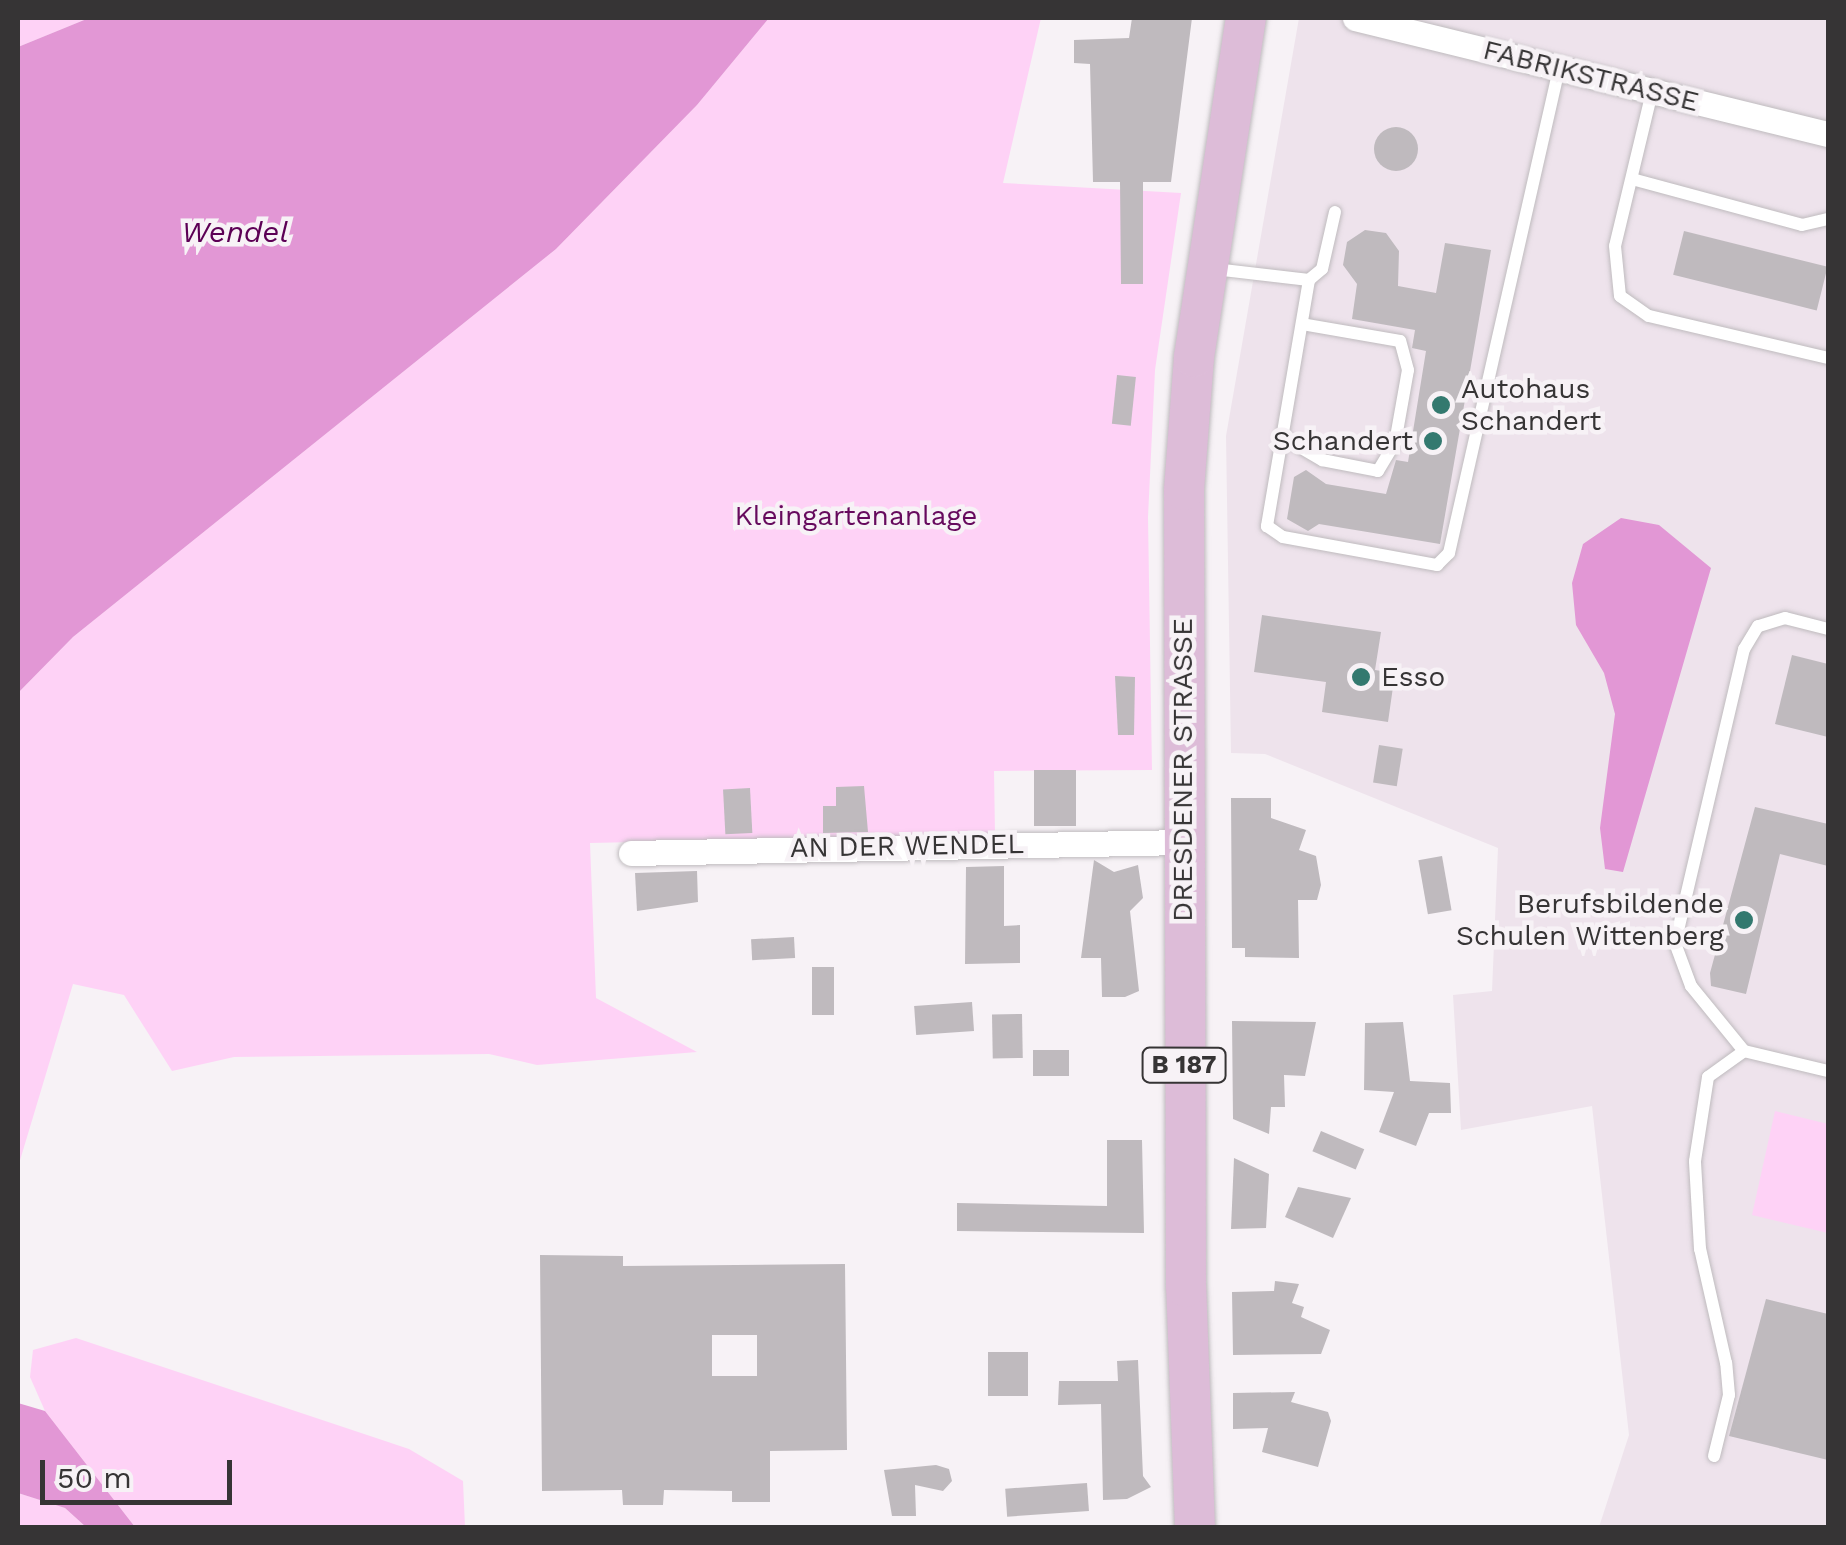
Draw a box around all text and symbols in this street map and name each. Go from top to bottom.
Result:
street label: FABRIKSTRASSE [1480,33,1702,119]
water label: Wendel [181,214,289,250]
place label: Autohaus Schandert [1461,372,1601,438]
marker: Autohaus Schandert [1430,394,1452,416]
place label: Schandert [1273,424,1413,458]
marker: Schandert [1422,430,1444,452]
park label: Kleingartenanlage [734,499,978,533]
street label: DRESDENER STRASSE [1166,618,1200,922]
place label: Esso [1381,660,1445,694]
marker: Esso [1350,666,1372,688]
street label: AN DER WENDEL [789,827,1025,865]
place label: Berufsbildende Schulen Wittenberg [1455,887,1724,953]
marker: Berufsbildende Schulen Wittenberg [1733,909,1755,931]
road number: B 187 [1139,1045,1229,1085]
scale bar [45,1440,238,1502]
text: 50 m [57,1460,132,1495]

